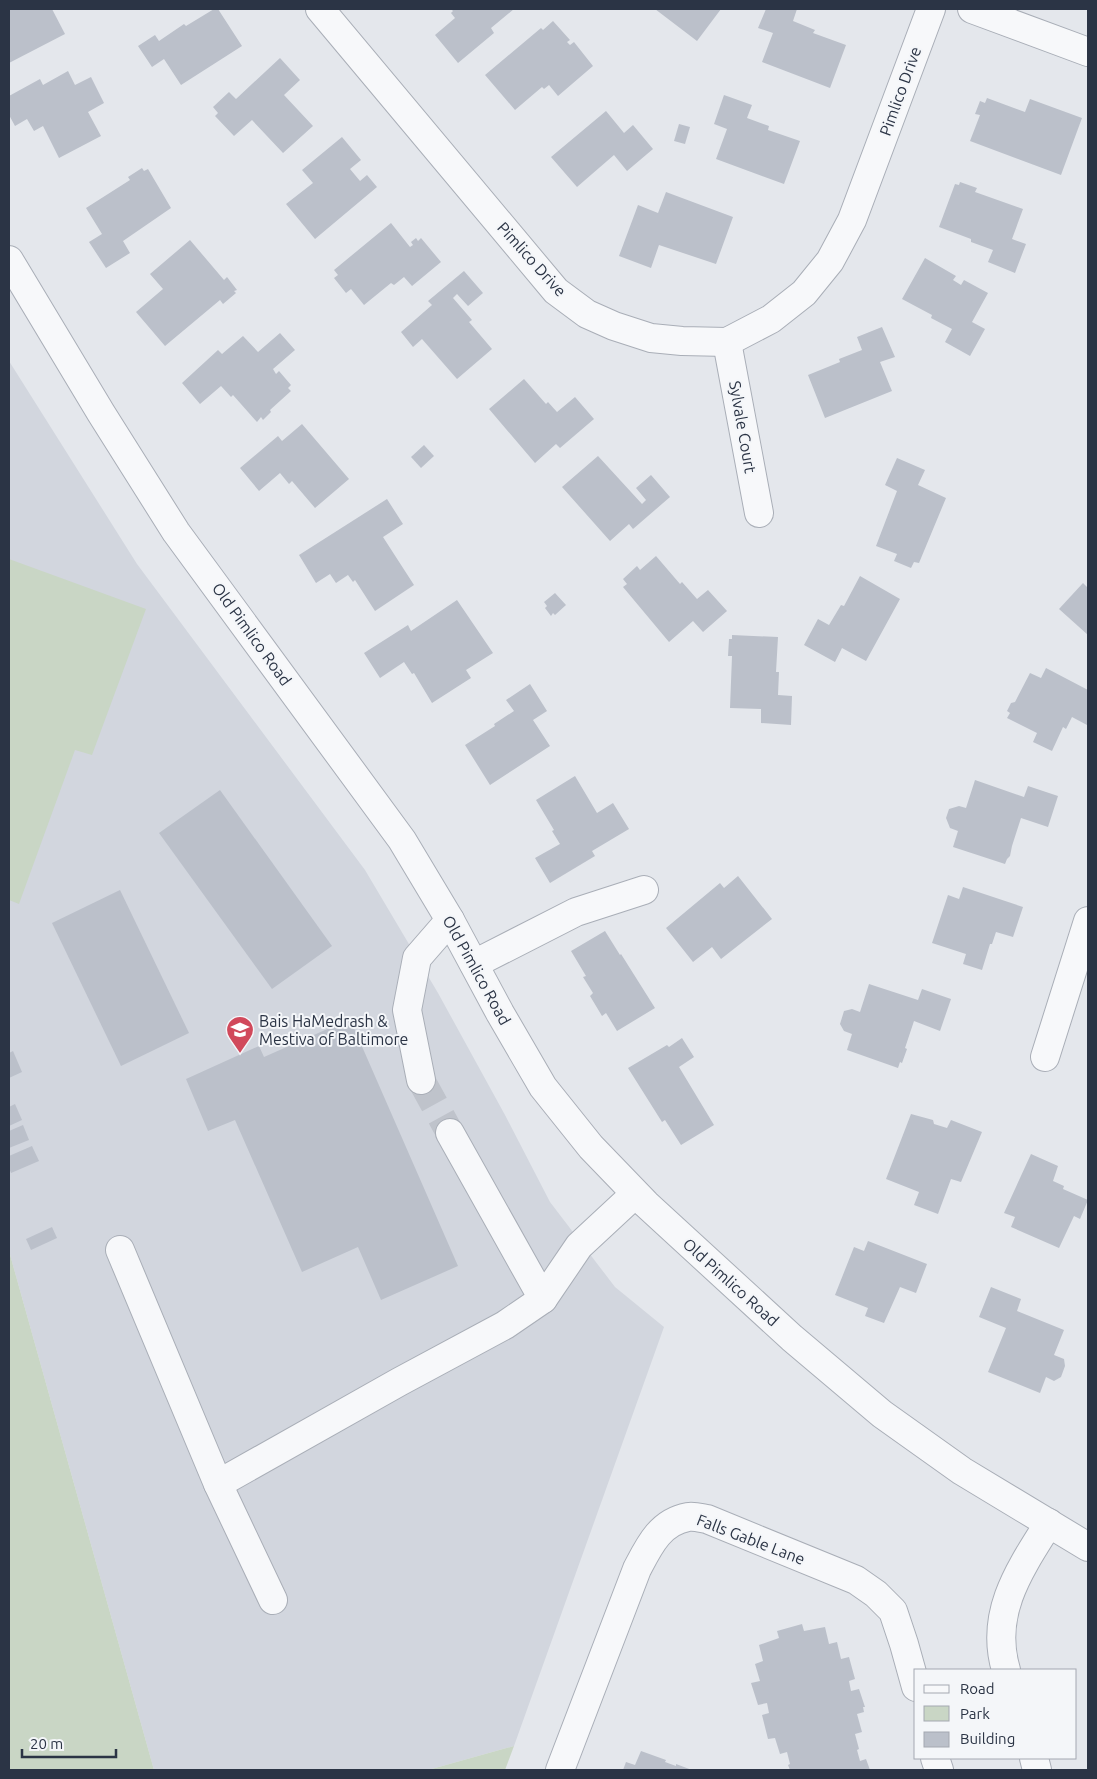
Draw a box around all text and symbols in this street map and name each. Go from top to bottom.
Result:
street label: Pimlico Drive [876,44,924,138]
street label: Pimlico Drive [494,218,570,300]
street label: Sylvale Court [726,379,760,475]
street label: Old Pimlico Road [209,579,295,689]
street label: Old Pimlico Road [439,912,515,1028]
place label: Bais HaMedrash & Mestiva of Baltimore [259,1012,408,1048]
school or university icon: Bais HaMedrash & Mestiva of Baltimore [225,1015,255,1054]
street label: Old Pimlico Road [680,1234,782,1330]
street label: Falls Gable Lane [694,1510,808,1568]
legend [914,1669,1077,1759]
text: Road [960,1680,995,1697]
text: Park [960,1705,990,1722]
scale bar [22,1726,116,1758]
text: Building [960,1730,1015,1747]
text: 20 m [30,1735,63,1752]

